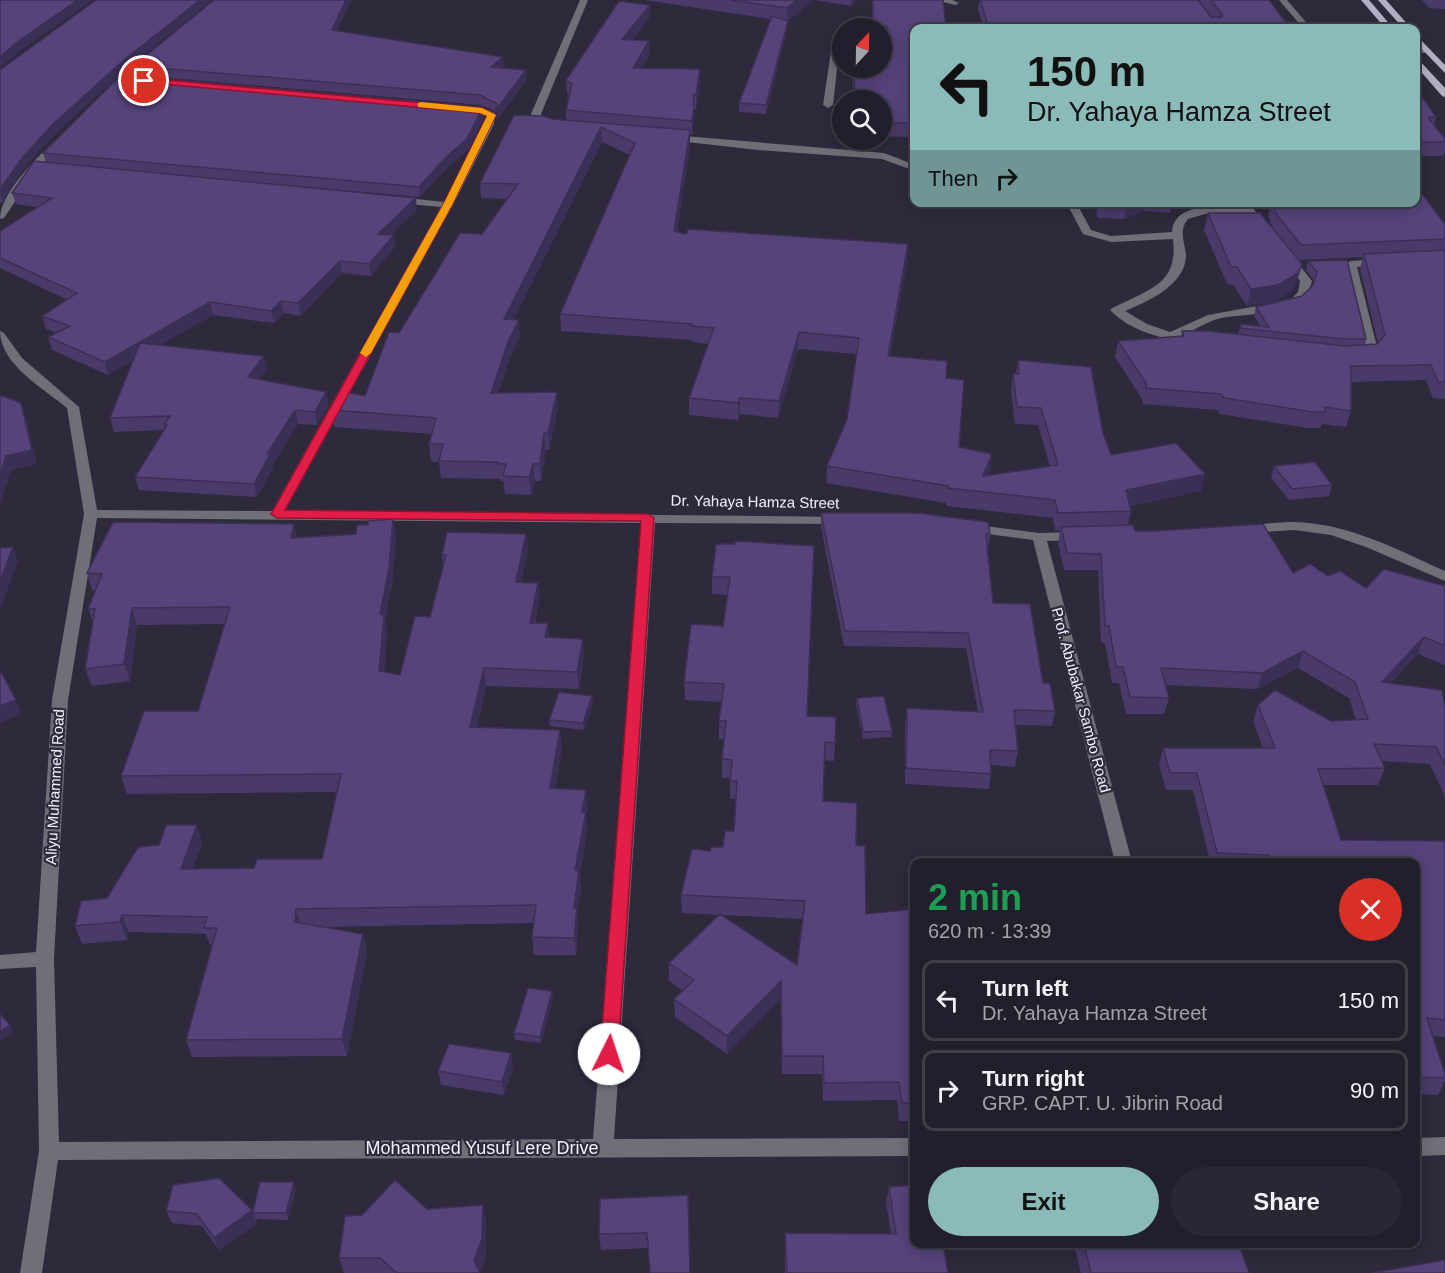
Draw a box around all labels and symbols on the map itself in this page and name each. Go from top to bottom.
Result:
north arrow [832,18,892,78]
pin [118,55,169,106]
street label: Dr. Yahaya Hamza Street [671,492,840,511]
street label: Prof. Abubakar Sambo Road [1049,605,1114,794]
street label: Aliyu Muhammed Road [42,709,67,865]
position arrow [577,1022,641,1086]
street label: Mohammed Yusuf Lere Drive [366,1138,598,1158]

